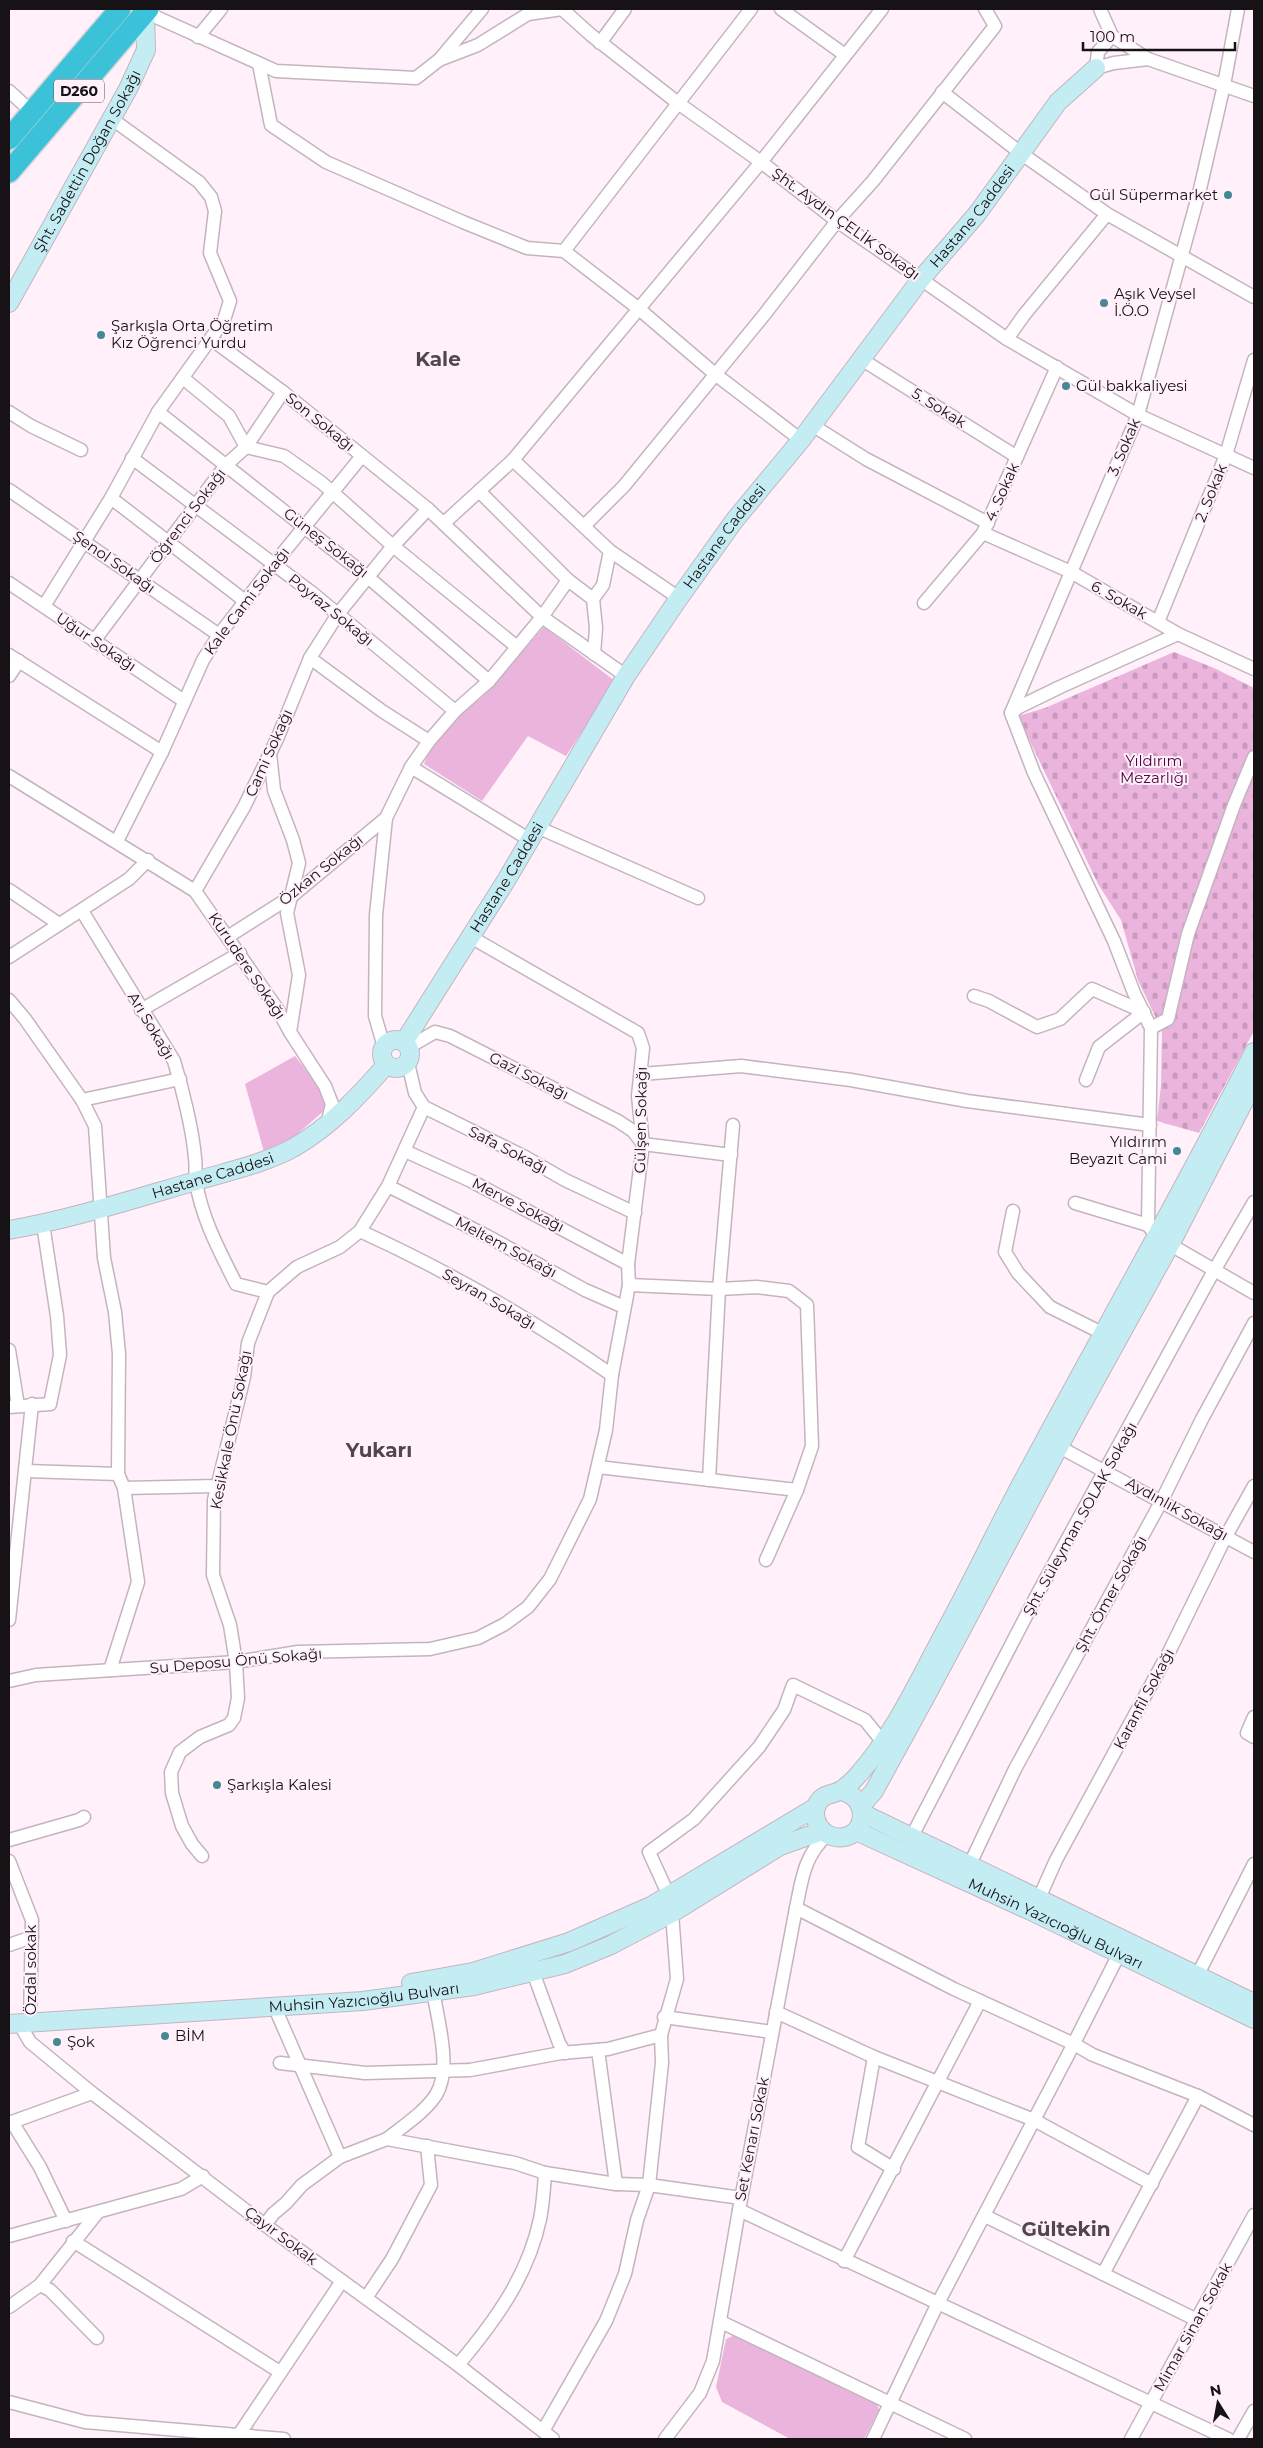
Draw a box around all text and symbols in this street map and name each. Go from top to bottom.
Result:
scale bar [1083,20,1236,52]
text: 100 m [1090,27,1135,46]
street label: Şht. Sadettin Doğan Sokağı [29,67,145,256]
road number: D260 [54,80,104,102]
street label: Hastane Caddesi [925,161,1019,271]
street label: Şht. Aydın ÇELİK Sokağı [768,163,924,284]
place label: Gül Süpermarket [1089,185,1218,204]
marker: Gül Süpermarket [1222,189,1234,201]
place label: Aşık Veysel İ.Ö.O [1114,284,1196,320]
marker: Aşık Veysel İ.Ö.O [1098,297,1110,309]
place label: Şarkışla Orta Öğretim Kız Öğrenci Yurdu [111,316,273,352]
marker: Şarkışla Orta Öğretim Kız Öğrenci Yurdu [95,329,107,341]
district label: Kale [415,347,461,371]
place label: Gül bakkaliyesi [1076,376,1188,395]
marker: Gül bakkaliyesi [1060,380,1072,392]
street label: 5. Sokak [908,383,970,432]
street label: Son Sokağı [282,388,359,455]
street label: 3. Sokak [1103,415,1144,479]
street label: 4. Sokak [980,459,1023,524]
street label: 2. Sokak [1190,461,1231,525]
street label: Öğrenci Sokağı [145,464,230,567]
street label: Hastane Caddesi [679,480,770,592]
street label: Güneş Sokağı [280,503,373,582]
street label: Şenol Sokağı [69,526,159,597]
street label: Kale Cami Sokağı [200,543,293,658]
street label: Poyraz Sokağı [285,569,378,650]
street label: 6. Sokak [1088,576,1151,623]
street label: Uğur Sokağı [53,608,140,675]
street label: Cami Sokağı [241,706,296,800]
park label: Yıldırım Mezarlığı [1120,751,1188,787]
street label: Hastane Caddesi [465,818,547,936]
street label: Özkan Sokağı [275,830,367,909]
street label: Kurudere Sokağı [205,909,290,1023]
street label: Arı Sokağı [124,989,179,1063]
street label: Gazi Sokağı [486,1047,572,1104]
street label: Gülşen Sokağı [630,1066,651,1174]
street label: Safa Sokağı [465,1121,551,1178]
place label: Yıldırım Beyazıt Cami [1069,1132,1167,1168]
marker: Yıldırım Beyazıt Cami [1171,1145,1183,1157]
street label: Hastane Caddesi [149,1148,276,1203]
street label: Merve Sokağı [469,1173,568,1236]
street label: Meltem Sokağı [452,1212,560,1281]
street label: Seyran Sokağı [439,1264,540,1333]
street label: Kesikkale Önü Sokağı [206,1349,255,1511]
street label: Şht. Süleyman SOLAK Sokağı [1018,1419,1141,1619]
district label: Yukarı [345,1438,412,1462]
street label: Aydınlık Sokağı [1123,1473,1232,1545]
street label: Şht. Ömer Sokağı [1071,1532,1151,1656]
street label: Su Deposu Önü Sokağı [149,1644,323,1678]
street label: Karanfil Sokağı [1109,1645,1178,1752]
place label: Şarkışla Kalesi [227,1775,332,1794]
marker: Şarkışla Kalesi [211,1779,223,1791]
street label: Muhsin Yazıcıoğlu Bulvarı [965,1874,1146,1973]
street label: Özdal sokak [21,1925,40,2015]
street label: Muhsin Yazıcıoğlu Bulvarı [268,1978,460,2016]
place label: BİM [175,2026,205,2045]
marker: BİM [159,2030,171,2042]
place label: Şok [67,2032,95,2051]
marker: Şok [51,2036,63,2048]
street label: Set Kenarı Sokak [730,2075,773,2202]
street label: Çayır Sokak [241,2202,322,2269]
district label: Gültekin [1021,2217,1111,2241]
street label: Mimar Sinan Sokak [1149,2259,1236,2395]
north arrow [1193,2378,1243,2428]
text: N [1208,2380,1223,2400]

